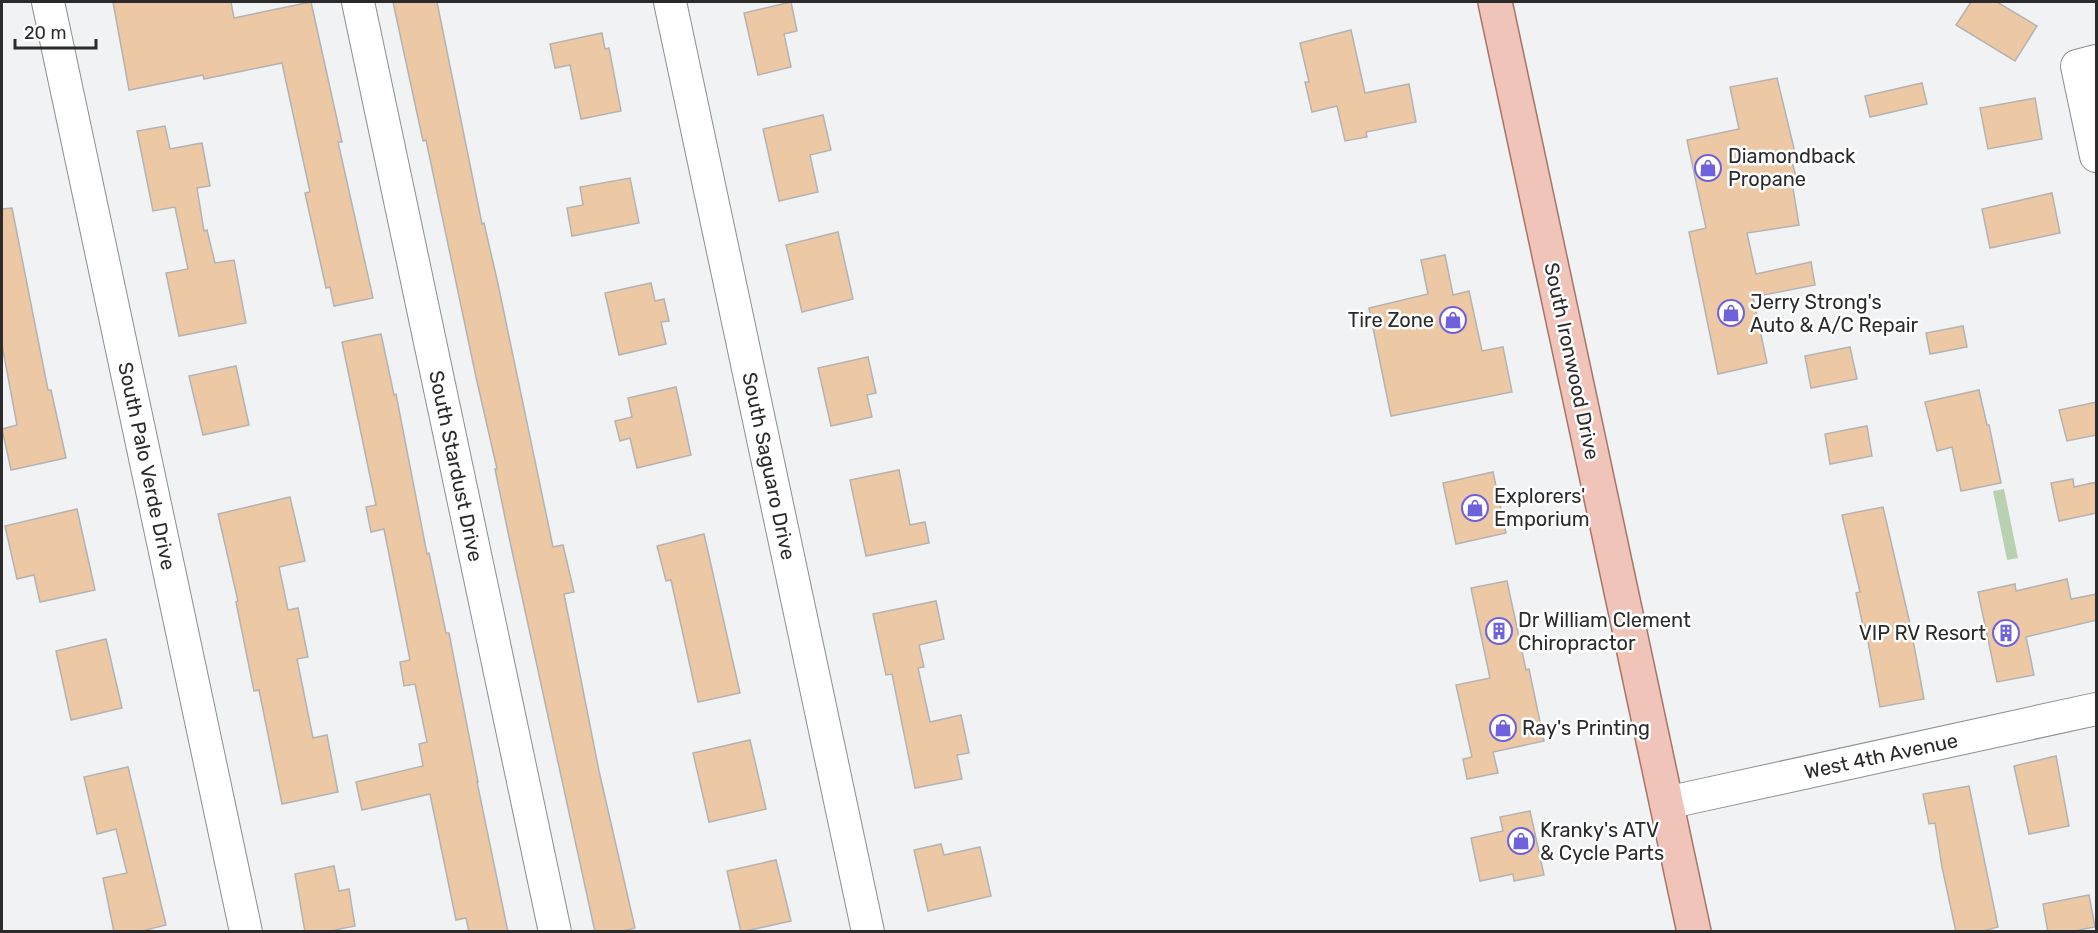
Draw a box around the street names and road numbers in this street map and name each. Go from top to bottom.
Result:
street label: South Ironwood Drive [1539,260,1605,462]
street label: South Palo Verde Drive [113,360,181,572]
street label: South Stardust Drive [424,368,488,564]
street label: South Saguaro Drive [737,370,801,562]
street label: West 4th Avenue [1802,728,1960,784]

